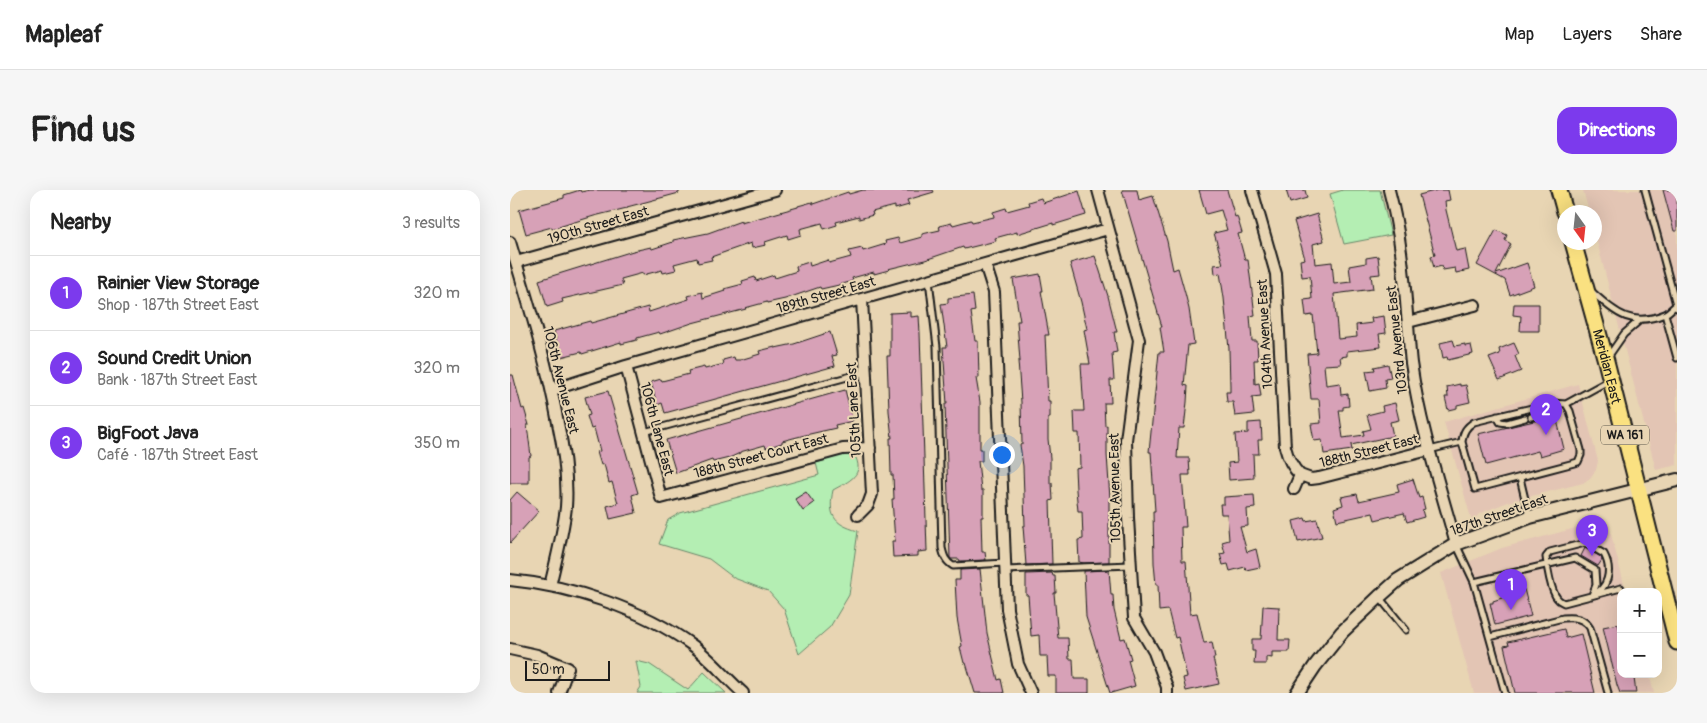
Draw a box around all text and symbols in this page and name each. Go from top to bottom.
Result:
text: Mapleaf [25,20,103,49]
text: Map [1505,23,1534,46]
text: Layers [1562,23,1612,46]
text: Share [1640,23,1682,46]
button: Directions [1557,107,1677,154]
text: Find us [30,108,135,152]
street label: 190th Street East [546,202,651,248]
north arrow [1557,205,1602,250]
text: Nearby [50,209,111,236]
text: 3 results [402,213,460,233]
text: Rainier View Storage [97,271,259,295]
street label: 189th Street East [775,273,878,317]
street label: 104th Avenue East [1254,278,1276,389]
text: 1 [63,283,69,303]
text: 320 m [414,283,460,303]
street label: 103rd Avenue East [1383,284,1411,395]
text: Shop · 187th Street East [97,295,259,315]
street label: 106th Avenue East [539,324,583,436]
street label: Meridian East [1589,327,1625,406]
text: Sound Credit Union [97,346,251,370]
text: 2 [62,358,70,378]
text: 320 m [414,358,460,378]
street label: 105th Lane East [843,362,865,458]
text: Bank · 187th Street East [97,370,257,390]
street label: 106th Lane East [636,380,678,478]
pin: 2 [1530,394,1562,435]
text: BigFoot Java [97,421,199,445]
road number: WA 161 [1601,426,1649,444]
street label: 188th Street Court East [692,430,830,482]
street label: 188th Street East [1318,430,1421,472]
text: 3 [62,433,70,453]
text: 350 m [414,433,460,453]
street label: 105th Avenue East [1106,433,1124,543]
your location [989,442,1015,468]
text: Café · 187th Street East [97,445,258,465]
street label: 187th Street East [1448,490,1550,540]
pin: 3 [1576,515,1608,556]
pin: 1 [1495,569,1527,610]
map controls [1617,588,1662,678]
button: + [1617,588,1662,633]
button: − [1617,633,1662,678]
scale bar [525,658,610,681]
text: 50 m [532,661,565,678]

